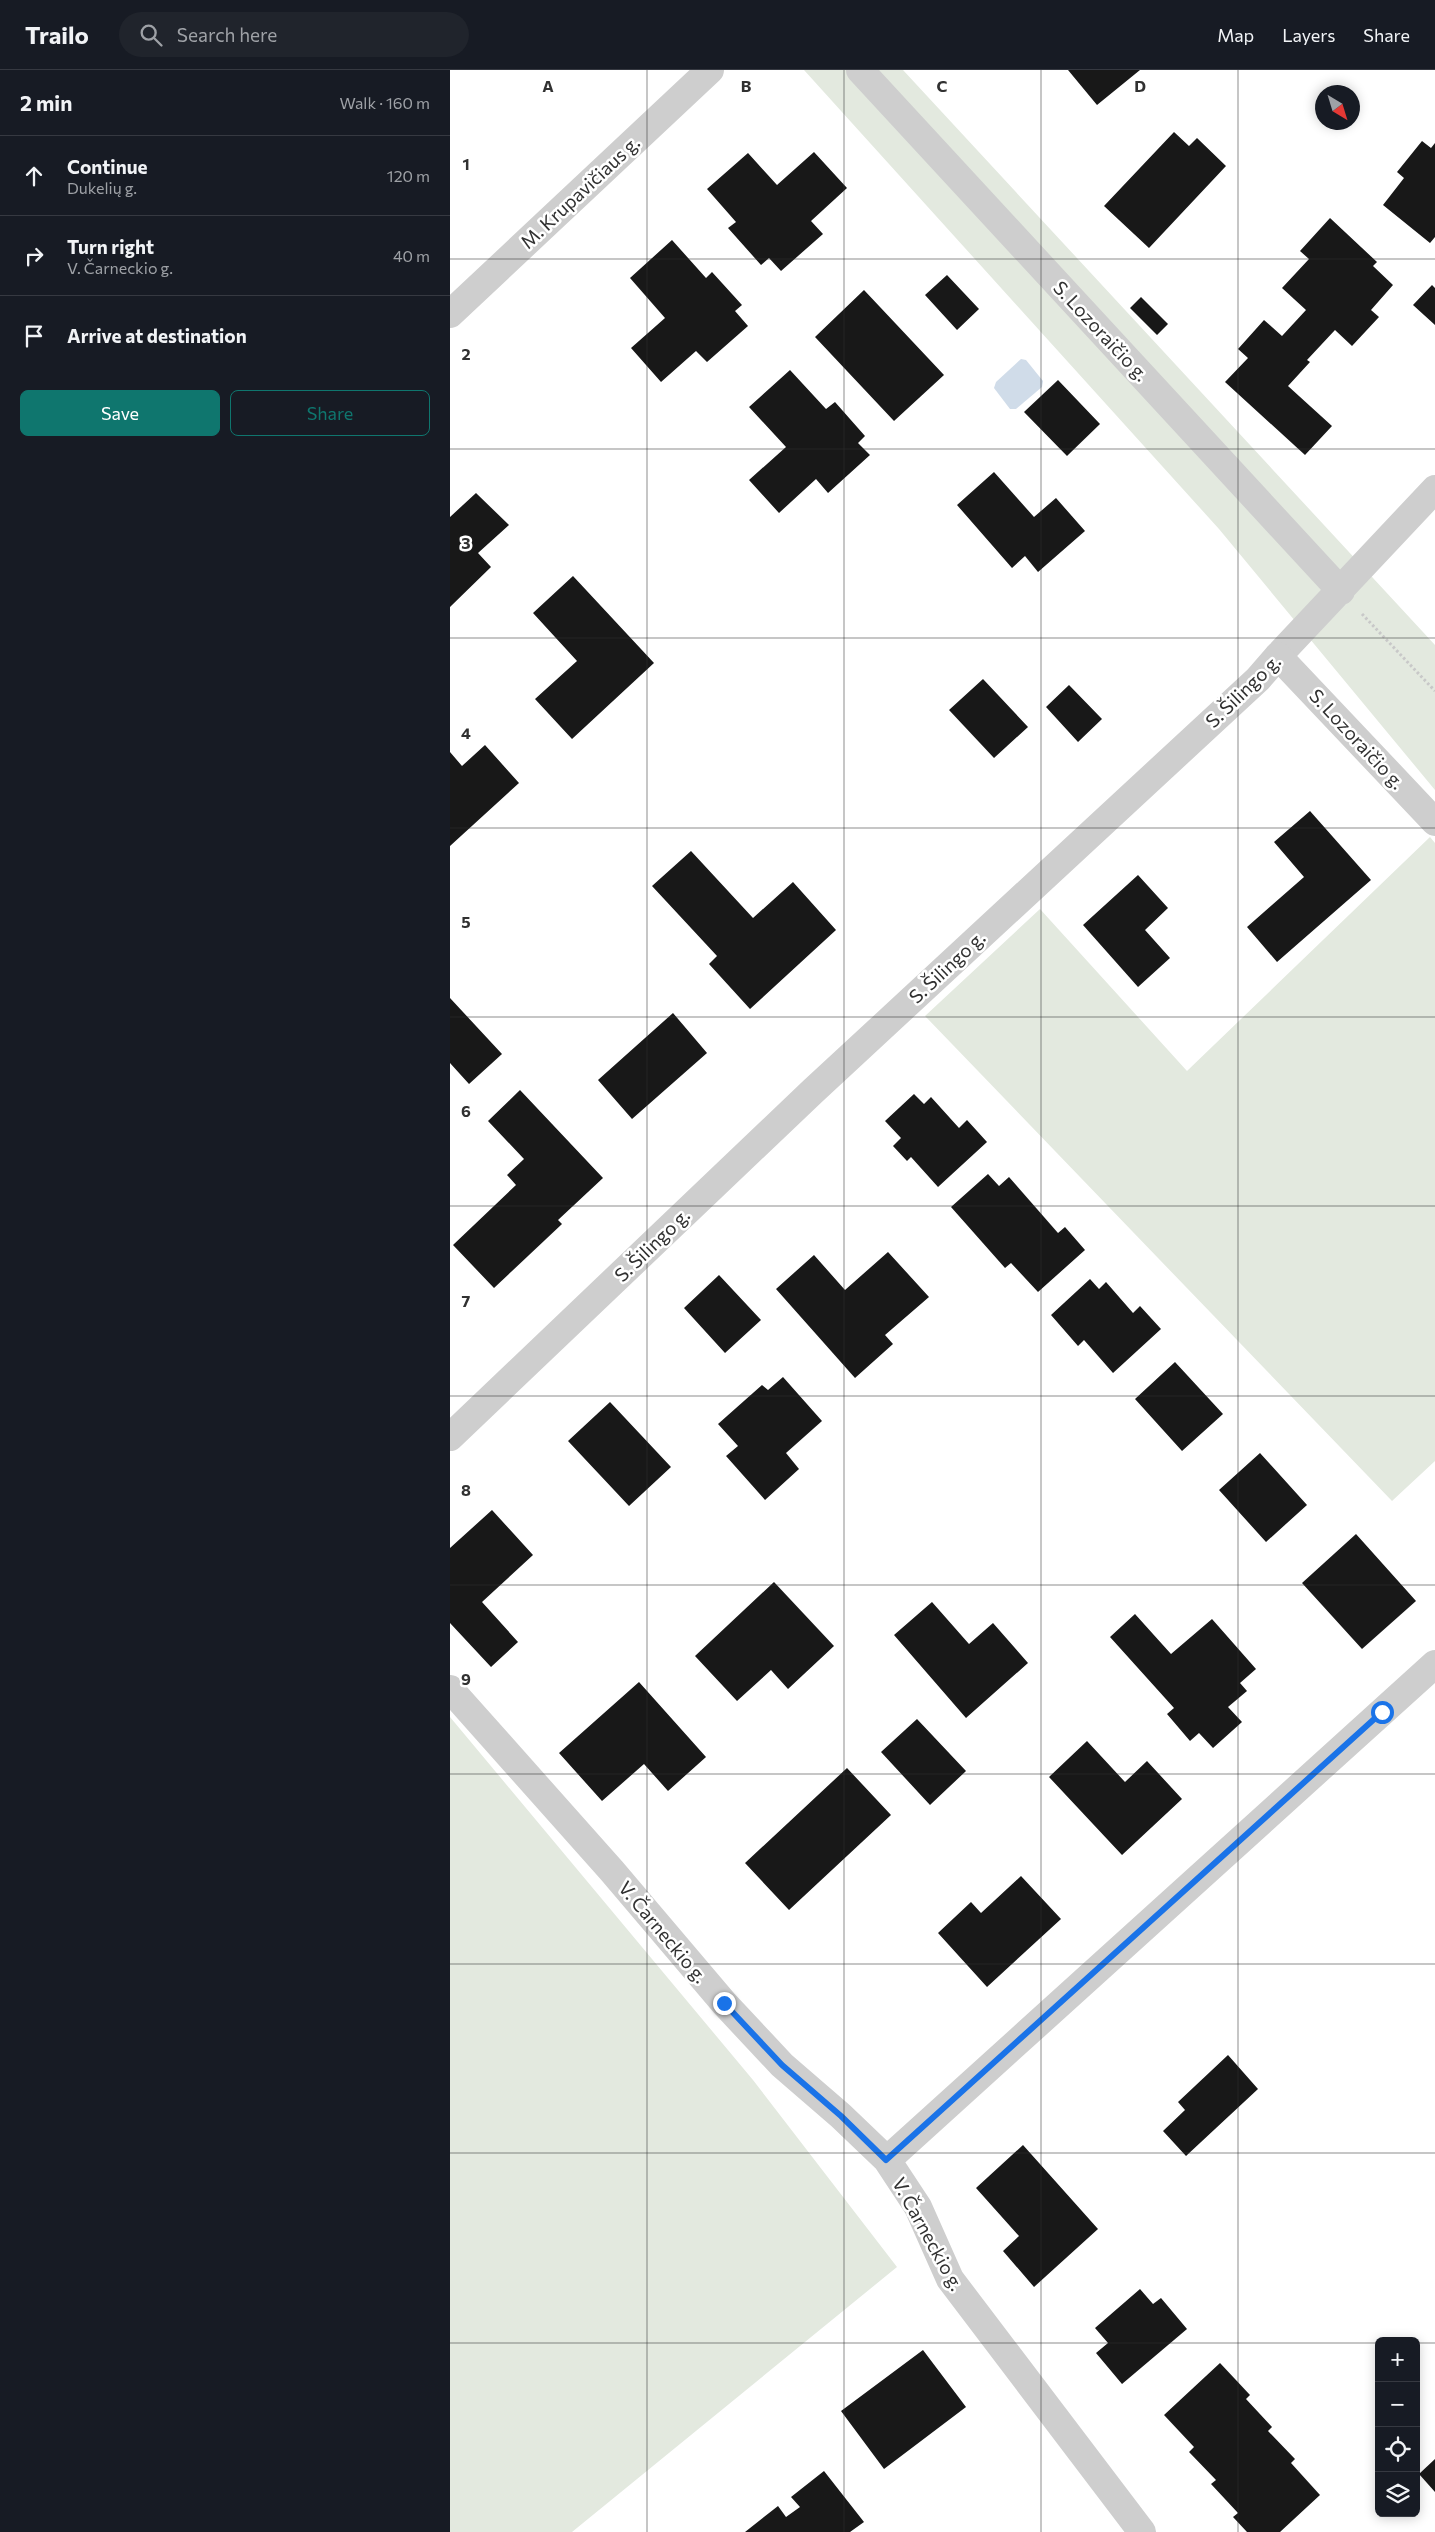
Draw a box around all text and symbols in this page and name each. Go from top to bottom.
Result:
search box [119,12,469,57]
text: Trailo [25,20,89,49]
icon: search [137,21,165,49]
text: Search here [177,23,277,46]
text: Map [1217,24,1254,46]
text: Layers [1282,24,1335,46]
text: Share [1363,24,1410,46]
text: A [542,76,554,95]
text: B [741,76,752,95]
text: C [937,76,948,95]
text: D [1134,76,1146,95]
north arrow [1315,85,1360,130]
text: 2 min [20,90,72,115]
text: Walk · 160 m [340,93,430,112]
street label: M. Krupavičiaus g. [515,130,644,253]
text: 1 [462,154,470,173]
text: Continue [67,155,147,178]
icon: ahead [20,162,48,190]
text: 120 m [387,166,430,185]
text: Dukelių g. [67,178,137,197]
text: Turn right [67,235,154,258]
icon: right [20,242,48,270]
text: 40 m [393,246,430,265]
text: V. Čarneckio g. [67,258,173,277]
street label: S. Lozoraičio g. [1049,276,1154,385]
icon: arrive [20,322,48,350]
text: Arrive at destination [67,324,247,347]
text: 2 [461,344,471,363]
button: Save [20,390,220,436]
button: Share [230,390,430,436]
text: 3 [461,533,471,552]
street label: S. Šilingo g. [1200,648,1285,732]
street label: S. Lozoraičio g. [1305,684,1410,793]
text: 4 [461,723,471,742]
text: 5 [461,912,471,931]
street label: S. Šilingo g. [903,925,990,1008]
text: 6 [461,1101,471,1120]
street label: S. Šilingo g. [609,1202,694,1286]
text: 7 [462,1291,471,1310]
text: 8 [461,1480,471,1499]
text: 9 [461,1669,471,1688]
route start [1371,1701,1394,1724]
street label: V. Čarneckio g. [614,1875,713,1987]
route end [713,1992,736,2015]
street label: V. Čarneckio g. [888,2173,970,2294]
map controls [1375,2337,1420,2517]
button: + [1375,2337,1420,2382]
button: − [1375,2382,1420,2427]
button: locate [1375,2427,1420,2472]
button: layers [1375,2472,1420,2517]

